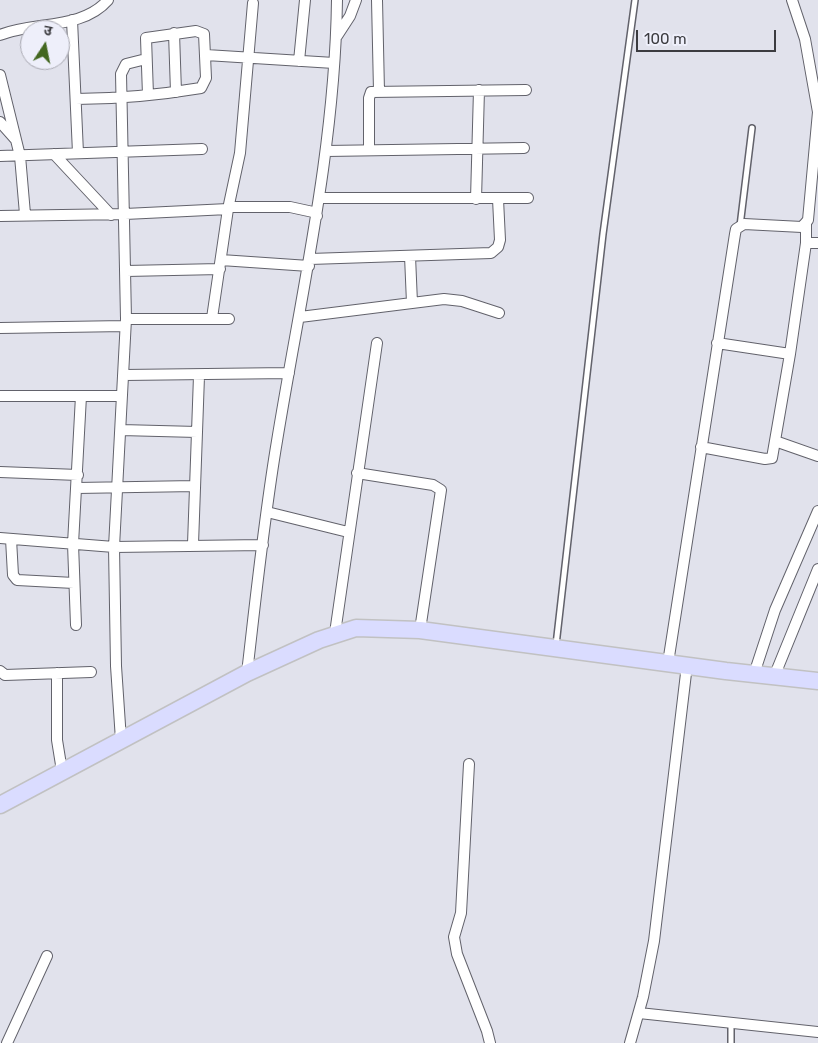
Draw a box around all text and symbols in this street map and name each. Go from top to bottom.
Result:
north arrow [20,20,70,70]
scale bar [638,20,778,52]
text: उ [42,22,53,40]
text: 100 m [644,30,686,48]

